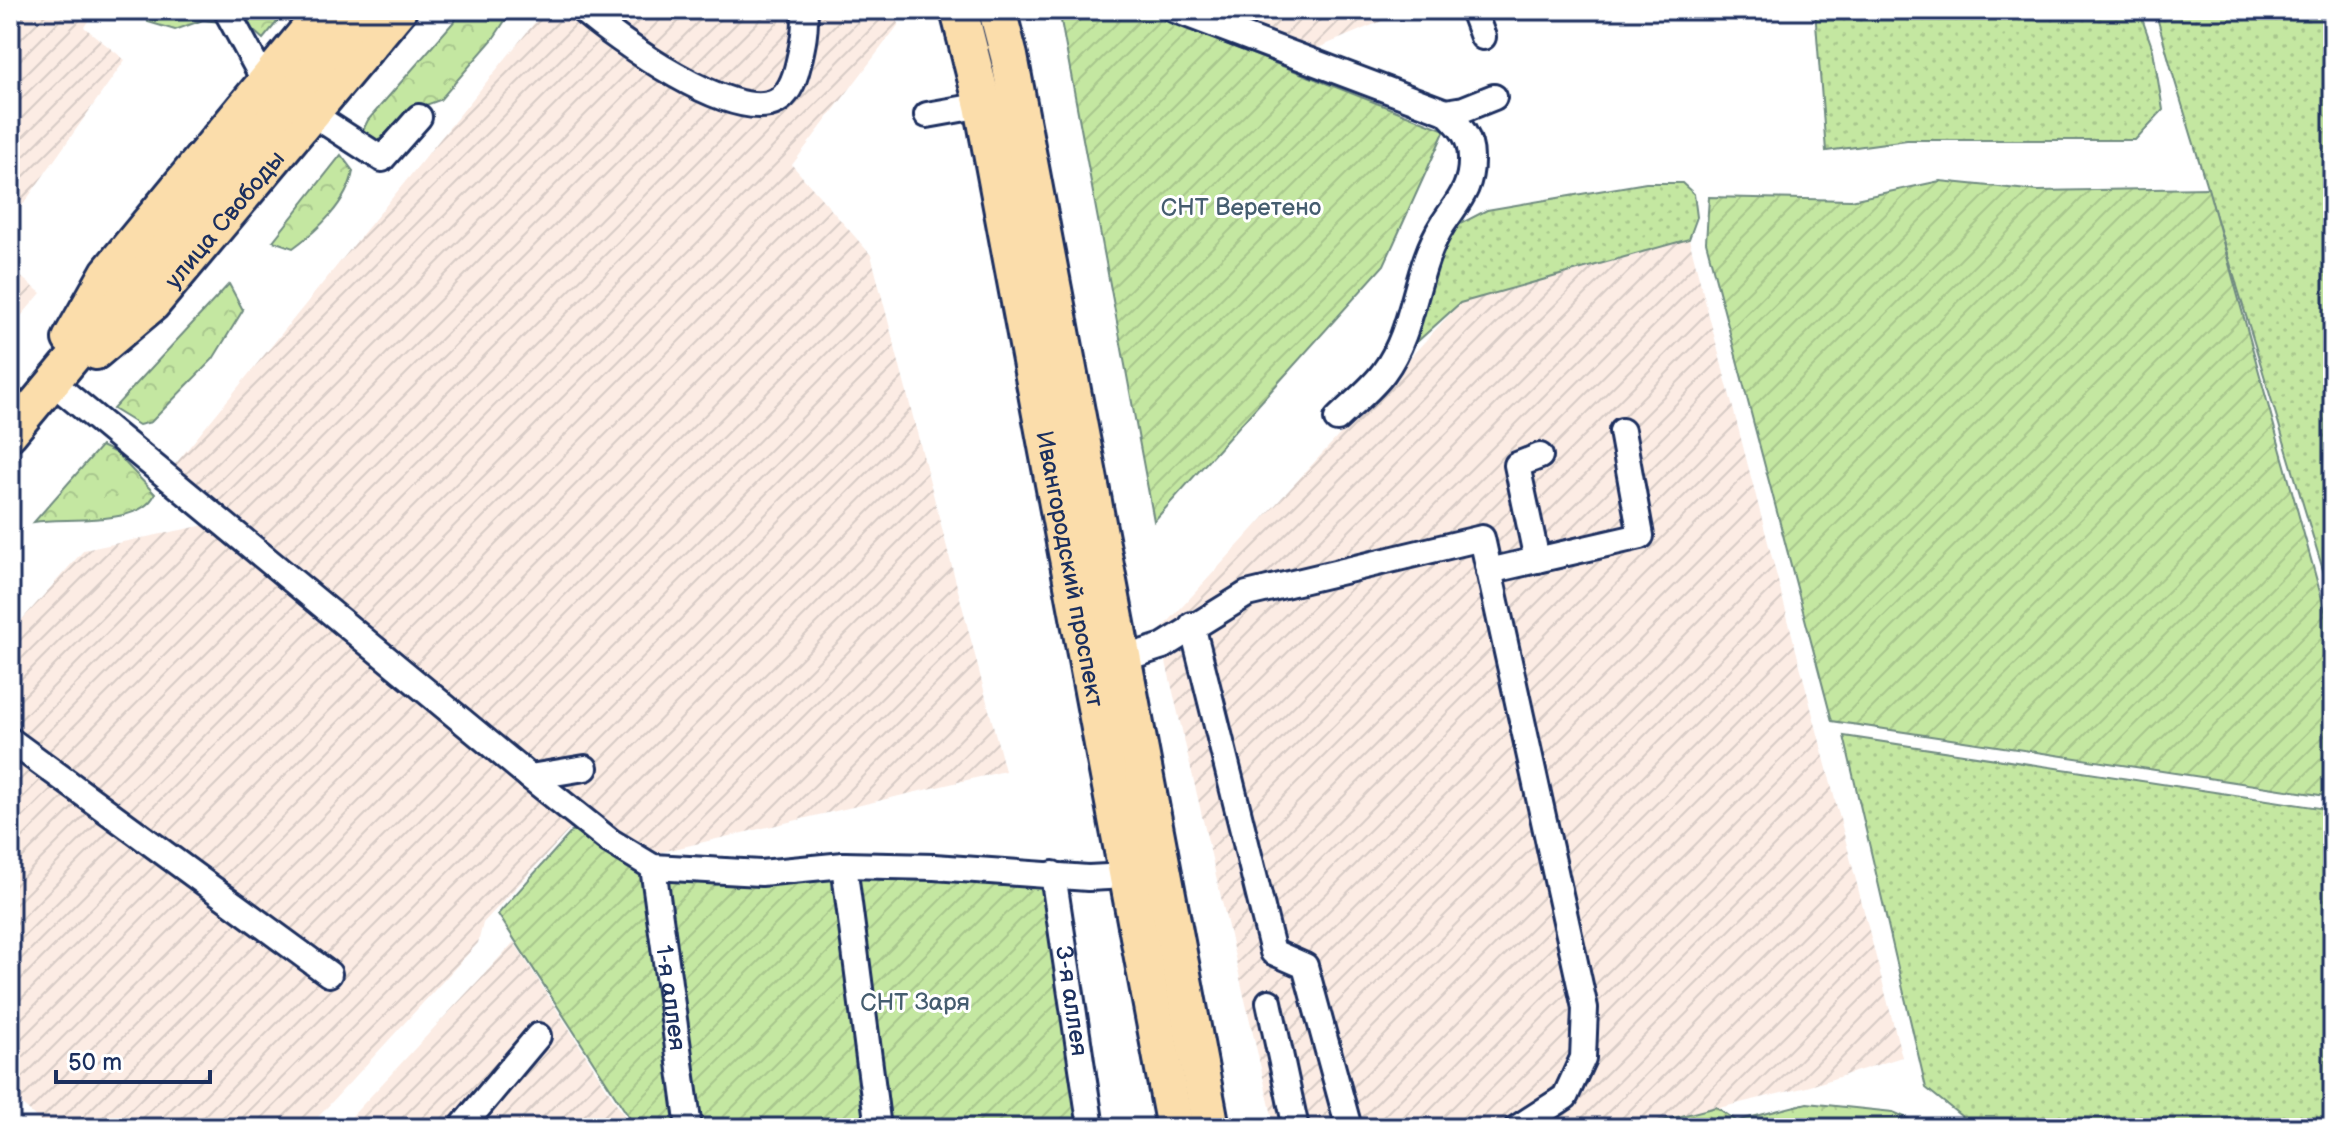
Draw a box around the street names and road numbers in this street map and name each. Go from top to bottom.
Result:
street label: улица Свободы [159,145,291,294]
street label: Ивангородский проспект [1030,428,1110,710]
street label: 1-я аллея [649,943,693,1052]
street label: 3-я аллея [1049,943,1095,1058]

